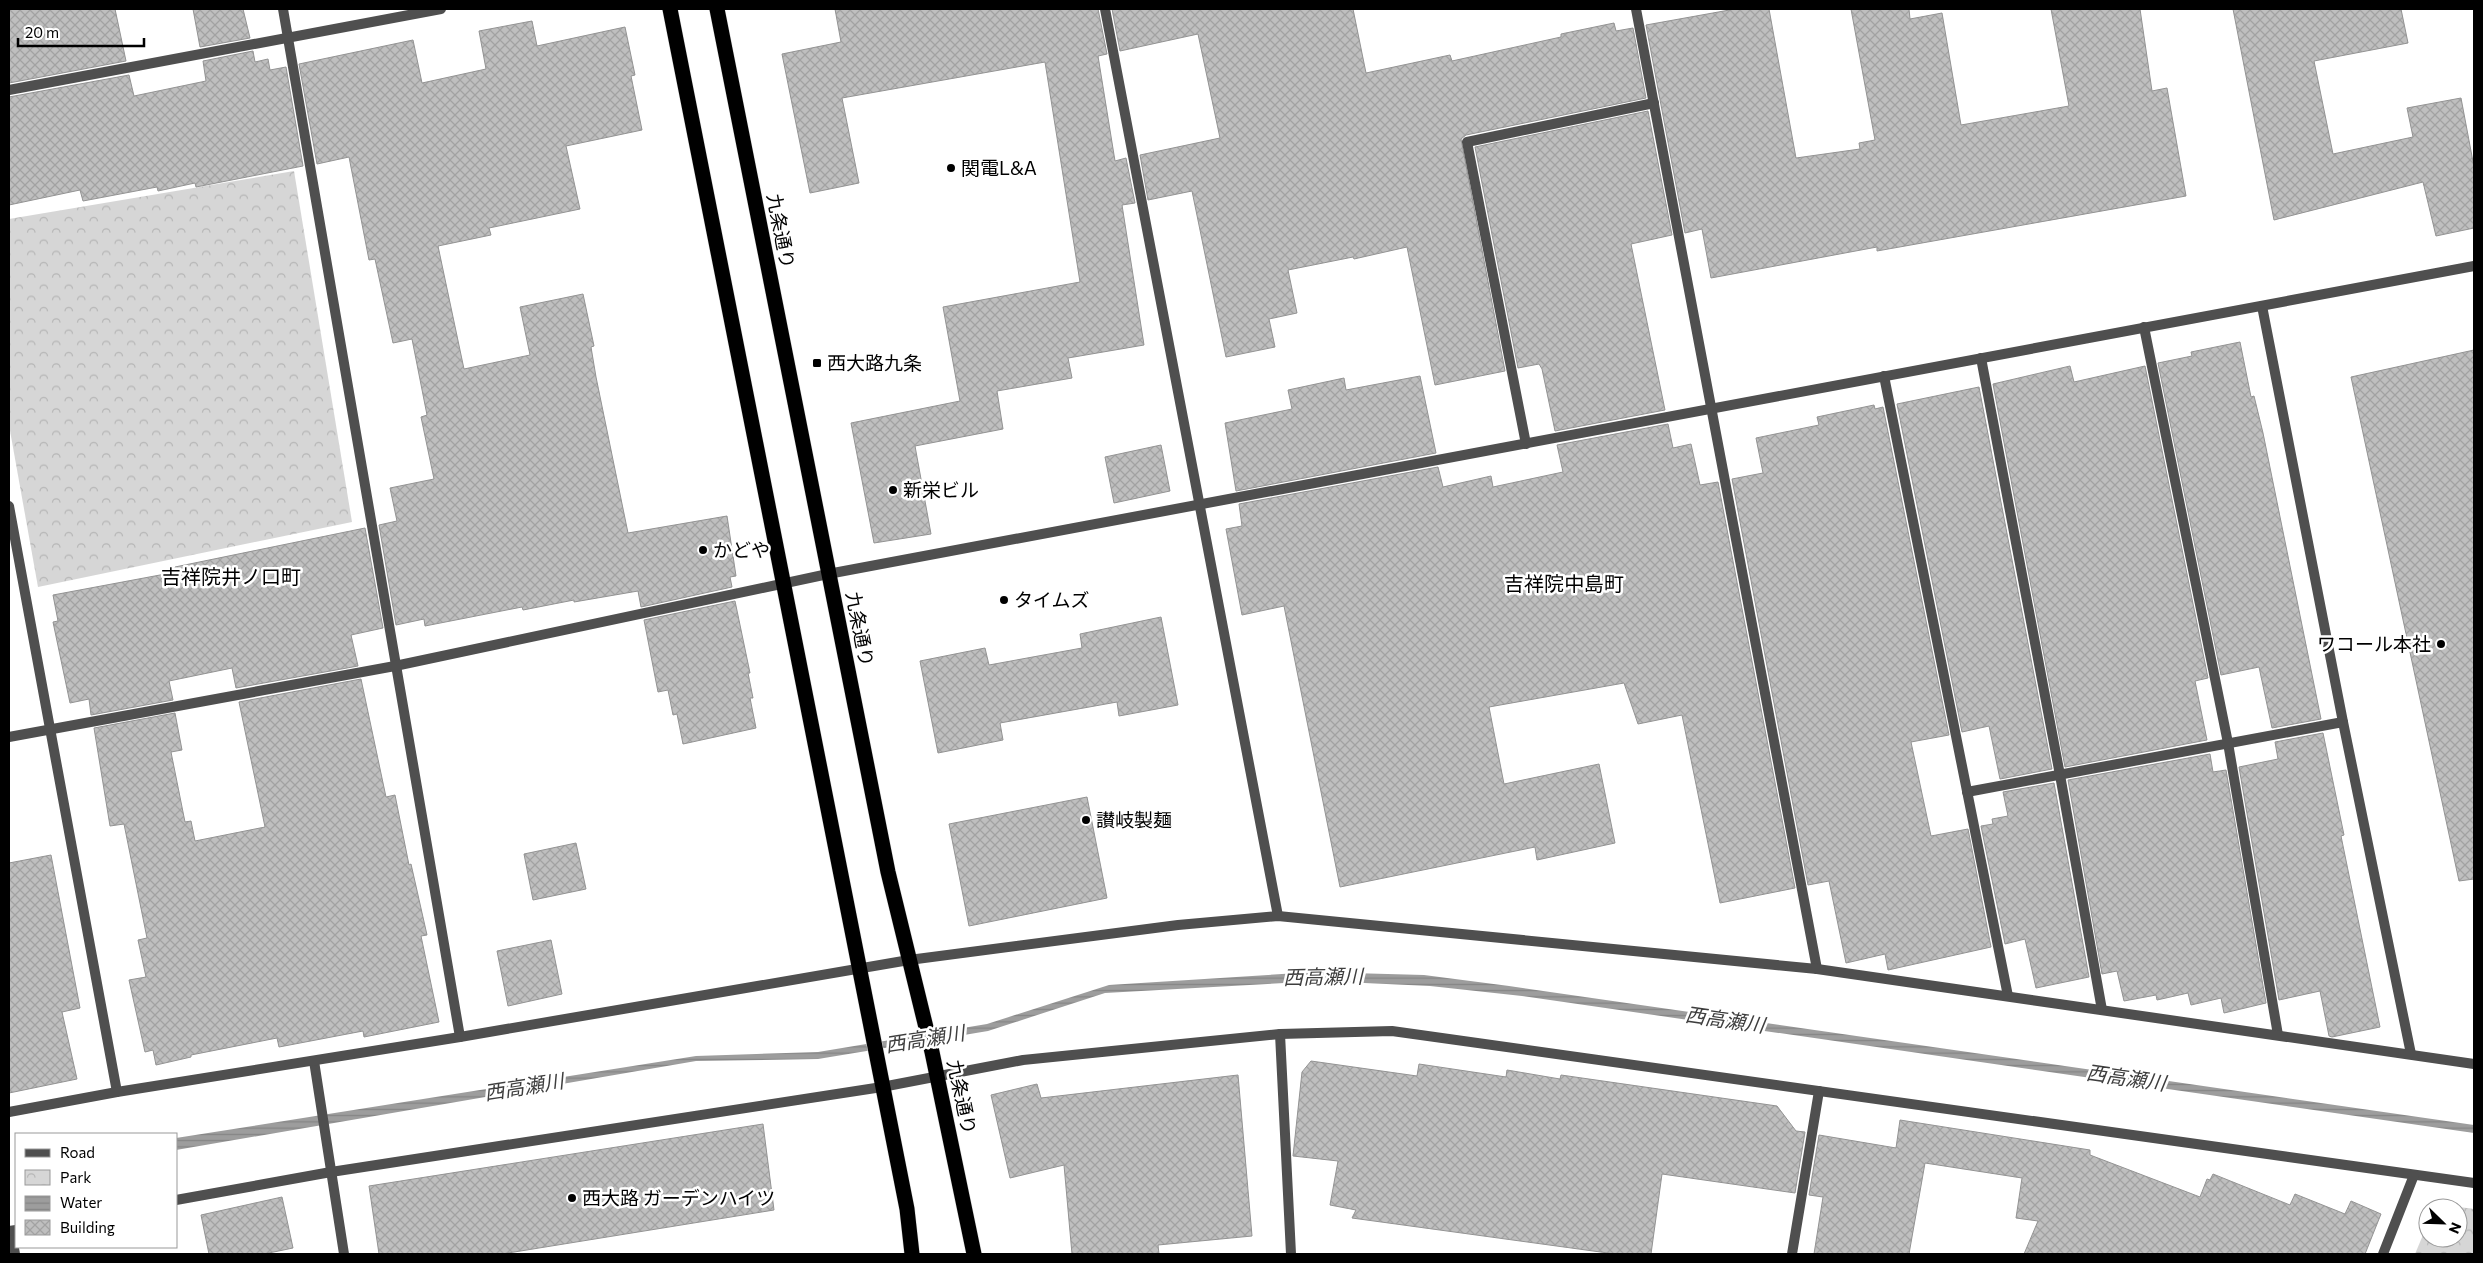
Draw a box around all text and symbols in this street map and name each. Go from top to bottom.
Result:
scale bar [18,15,144,47]
text: 20 m [25,23,59,41]
place label: 関電L&A [961,156,1037,179]
marker: 関電L&A [945,162,957,174]
street label: 九条通り [763,191,800,270]
place label: 西大路九条 [827,351,922,374]
marker: 西大路九条 [811,357,823,369]
place label: 新栄ビル [903,478,979,501]
marker: 新栄ビル [887,484,899,496]
place label: かどや [713,538,770,561]
marker: かどや [697,544,709,556]
district label: 吉祥院井ノ口町 [161,564,301,588]
district label: 吉祥院中島町 [1504,571,1624,595]
place label: タイムズ [1014,588,1090,611]
street label: 九条通り [842,589,879,668]
marker: タイムズ [998,594,1010,606]
place label: ワコール本社 [2317,632,2431,655]
marker: ワコール本社 [2435,638,2447,650]
place label: 讃岐製麺 [1096,808,1172,831]
marker: 讃岐製麺 [1080,814,1092,826]
water label: 西高瀬川 [1283,963,1365,989]
water label: 西高瀬川 [1684,1002,1768,1037]
water label: 西高瀬川 [883,1020,968,1056]
street label: 九条通り [943,1057,982,1136]
water label: 西高瀬川 [2085,1060,2169,1095]
water label: 西高瀬川 [482,1068,567,1104]
legend [15,1133,178,1248]
text: Road [60,1143,95,1161]
text: Park [60,1168,91,1186]
place label: 西大路 ガーデンハイツ [582,1186,775,1209]
marker: 西大路 ガーデンハイツ [566,1192,578,1204]
text: Water [60,1193,102,1211]
north arrow [2418,1198,2468,1248]
text: Building [60,1218,115,1236]
text: N [2446,1220,2465,1236]

